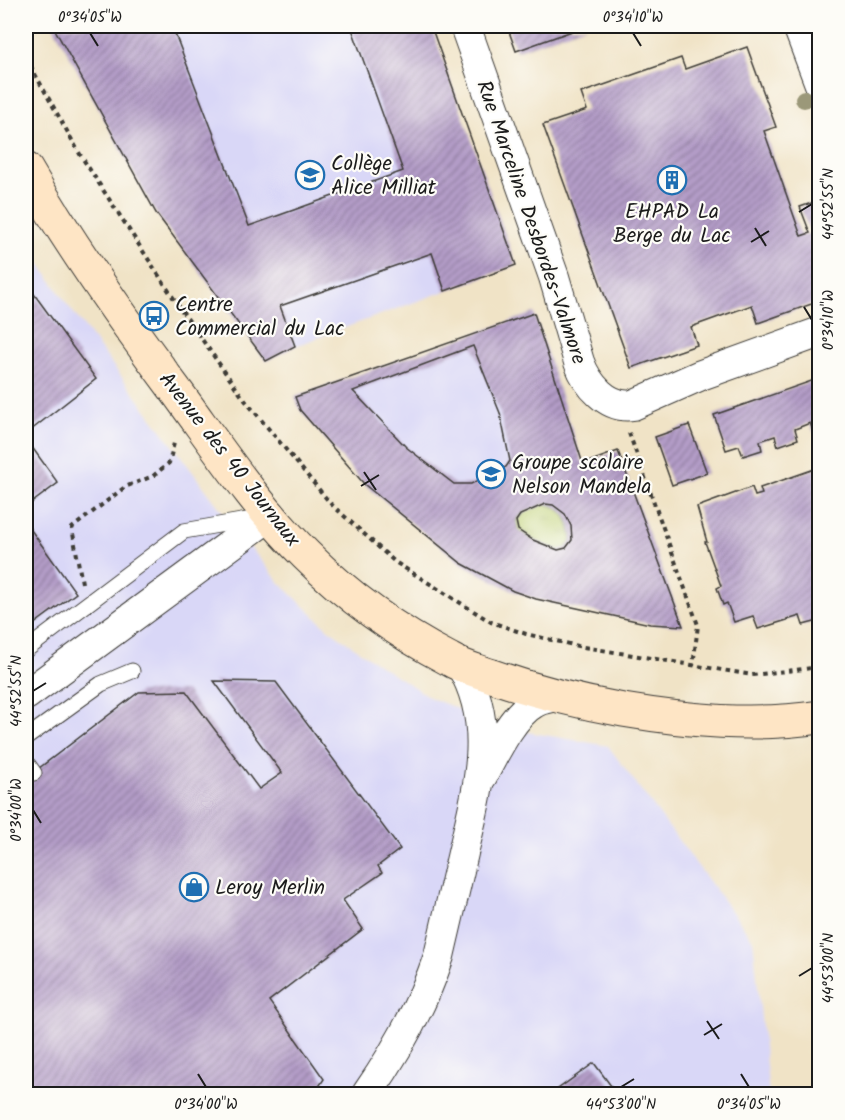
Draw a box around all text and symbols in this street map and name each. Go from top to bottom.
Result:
text: 0°34'05"W [58,6,122,30]
text: 0°34'10"W [603,6,664,30]
street label: Rue Marceline Desbordes-Valmore [466,76,595,369]
place label: Collège Alice Milliat [331,148,437,205]
school or university icon: Collège Alice Milliat [294,159,326,191]
building icon: EHPAD La Berge du Lac [656,164,688,196]
text: 44°52'55"N [817,168,841,240]
place label: EHPAD La Berge du Lac [613,196,731,253]
place label: Centre Commercial du Lac [175,289,344,346]
text: 0°34'10"W [817,289,841,350]
bus stop icon: Centre Commercial du Lac [138,300,170,332]
street label: Avenue des 40 Journaux [150,365,308,555]
place label: Groupe scolaire Nelson Mandela [512,447,651,504]
school or university icon: Groupe scolaire Nelson Mandela [475,458,507,490]
text: 44°52'55"N [5,655,29,727]
text: 0°34'00"W [5,778,29,842]
shop icon: Leroy Merlin [178,871,210,903]
place label: Leroy Merlin [215,872,325,905]
text: 44°53'00"N [817,933,841,1003]
text: 0°34'00"W [174,1093,238,1117]
text: 44°53'00"N [586,1093,656,1117]
text: 0°34'05"W [717,1093,781,1117]

